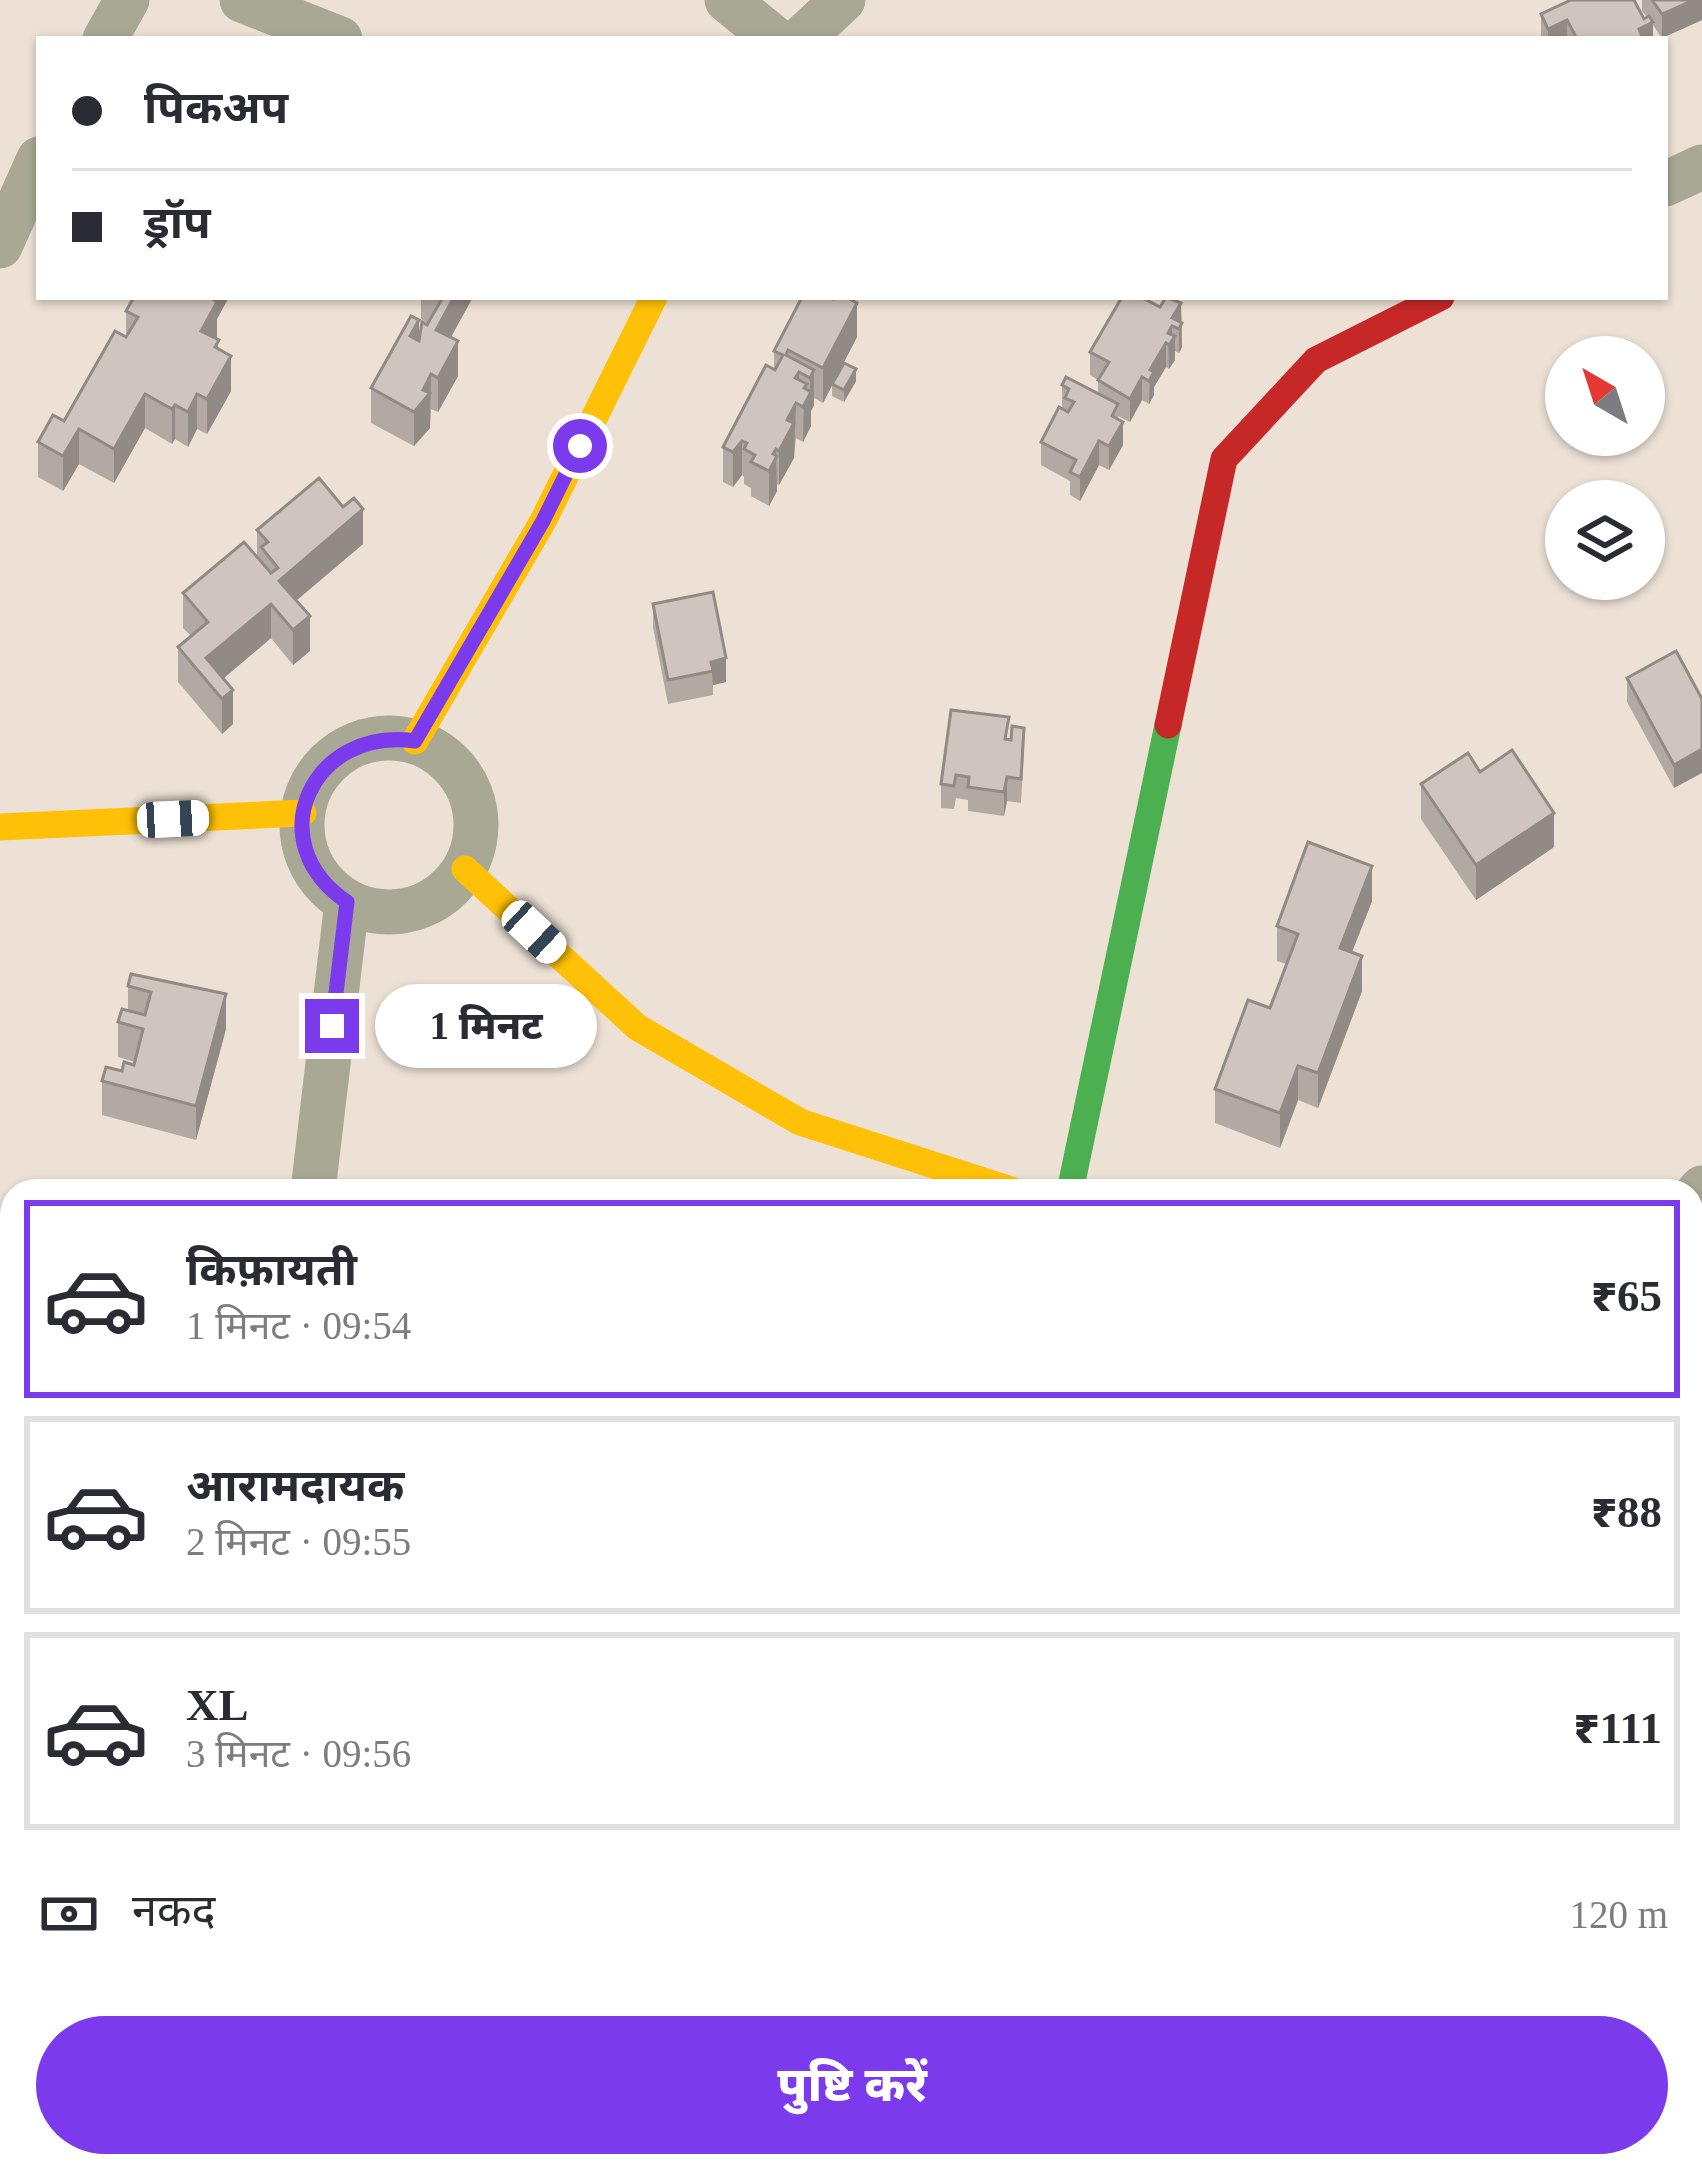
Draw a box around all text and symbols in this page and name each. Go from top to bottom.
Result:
text: पिकअप [144,83,288,133]
text: ड्रॉप [144,198,211,248]
north arrow [1545,336,1665,456]
map controls [1545,336,1665,600]
route start [553,419,607,473]
button: layers [1545,480,1665,600]
car [136,799,210,839]
car [495,894,573,970]
callout: 1 मिनट [374,984,596,1068]
route end [305,999,359,1053]
text: 1 मिनट [429,1004,543,1047]
icon: car [42,1245,150,1353]
text: किफ़ायती [186,1245,357,1295]
text: ₹65 [1591,1271,1662,1321]
text: 1 मिनट · 09:54 [186,1304,411,1347]
icon: car [42,1461,150,1569]
text: आरामदायक [186,1461,404,1511]
text: ₹88 [1591,1487,1662,1537]
text: 2 मिनट · 09:55 [186,1520,411,1563]
icon: car [42,1677,150,1785]
text: XL [186,1680,249,1730]
text: ₹111 [1573,1703,1662,1753]
text: 3 मिनट · 09:56 [186,1732,411,1775]
icon: cash [36,1881,102,1947]
text: नकद [132,1886,215,1936]
text: 120 m [1569,1893,1668,1936]
button: पुष्टि करें [36,2016,1668,2154]

